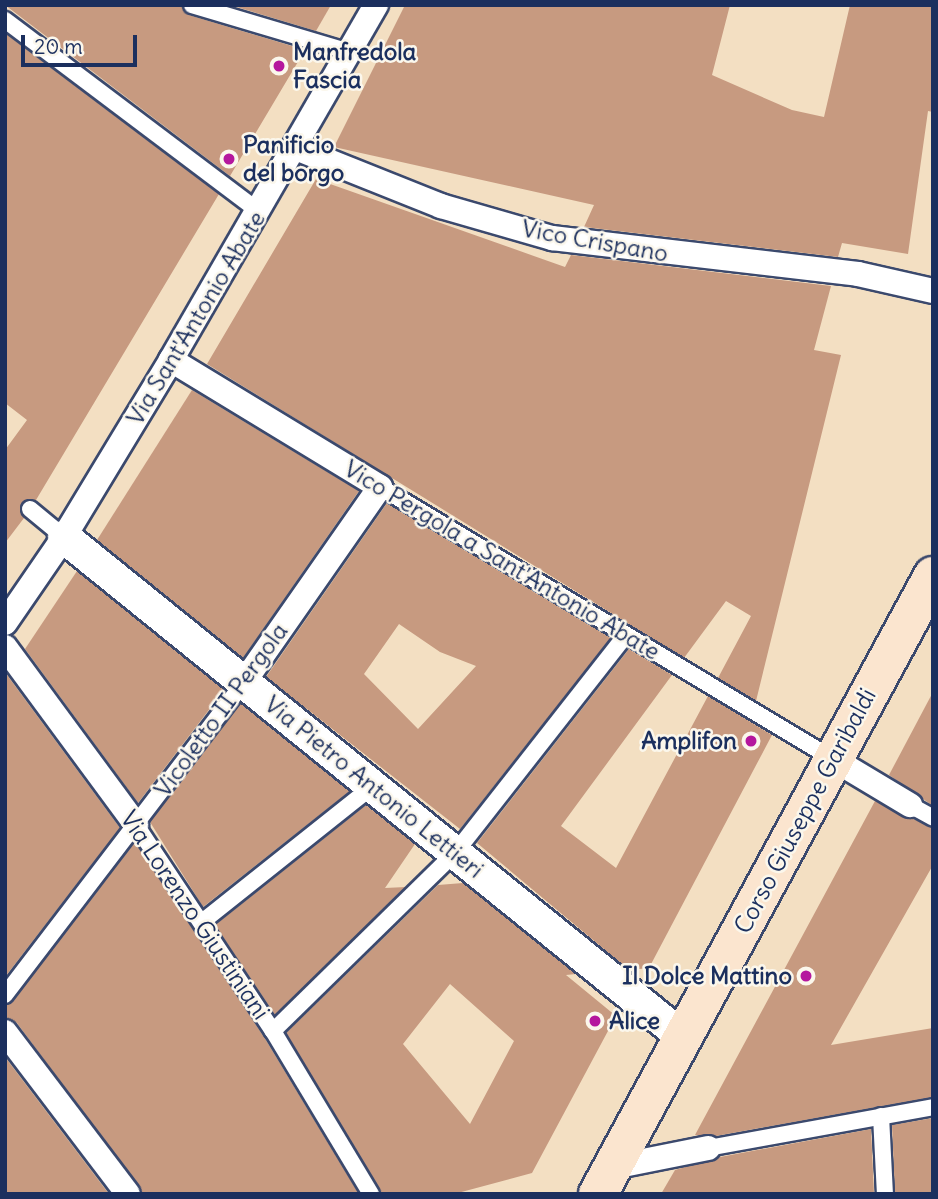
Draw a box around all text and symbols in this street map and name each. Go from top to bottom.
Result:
scale bar [24,21,140,65]
text: 20 m [34,33,83,60]
place label: Manfredola Fascia [293,38,416,94]
marker: Manfredola Fascia [271,58,287,74]
place label: Panificio del borgo [243,131,344,187]
marker: Panificio del borgo [221,151,237,167]
street label: Via Sant'Antonio Abate [121,206,271,430]
street label: Vico Crispano [520,214,670,268]
street label: Vico Pergola a Sant'Antonio Abate [339,454,665,666]
street label: Vicoletto II Pergola [148,617,294,803]
street label: Corso Giuseppe Garibaldi [728,683,882,939]
street label: Via Pietro Antonio Lettieri [259,690,489,884]
place label: Amplifon [641,727,737,755]
marker: Amplifon [743,733,759,749]
street label: Via Lorenzo Giustiniani [114,805,276,1025]
place label: Il Dolce Mattino [622,962,792,990]
marker: Il Dolce Mattino [798,968,814,984]
place label: Alice [609,1007,660,1035]
marker: Alice [587,1013,603,1029]

